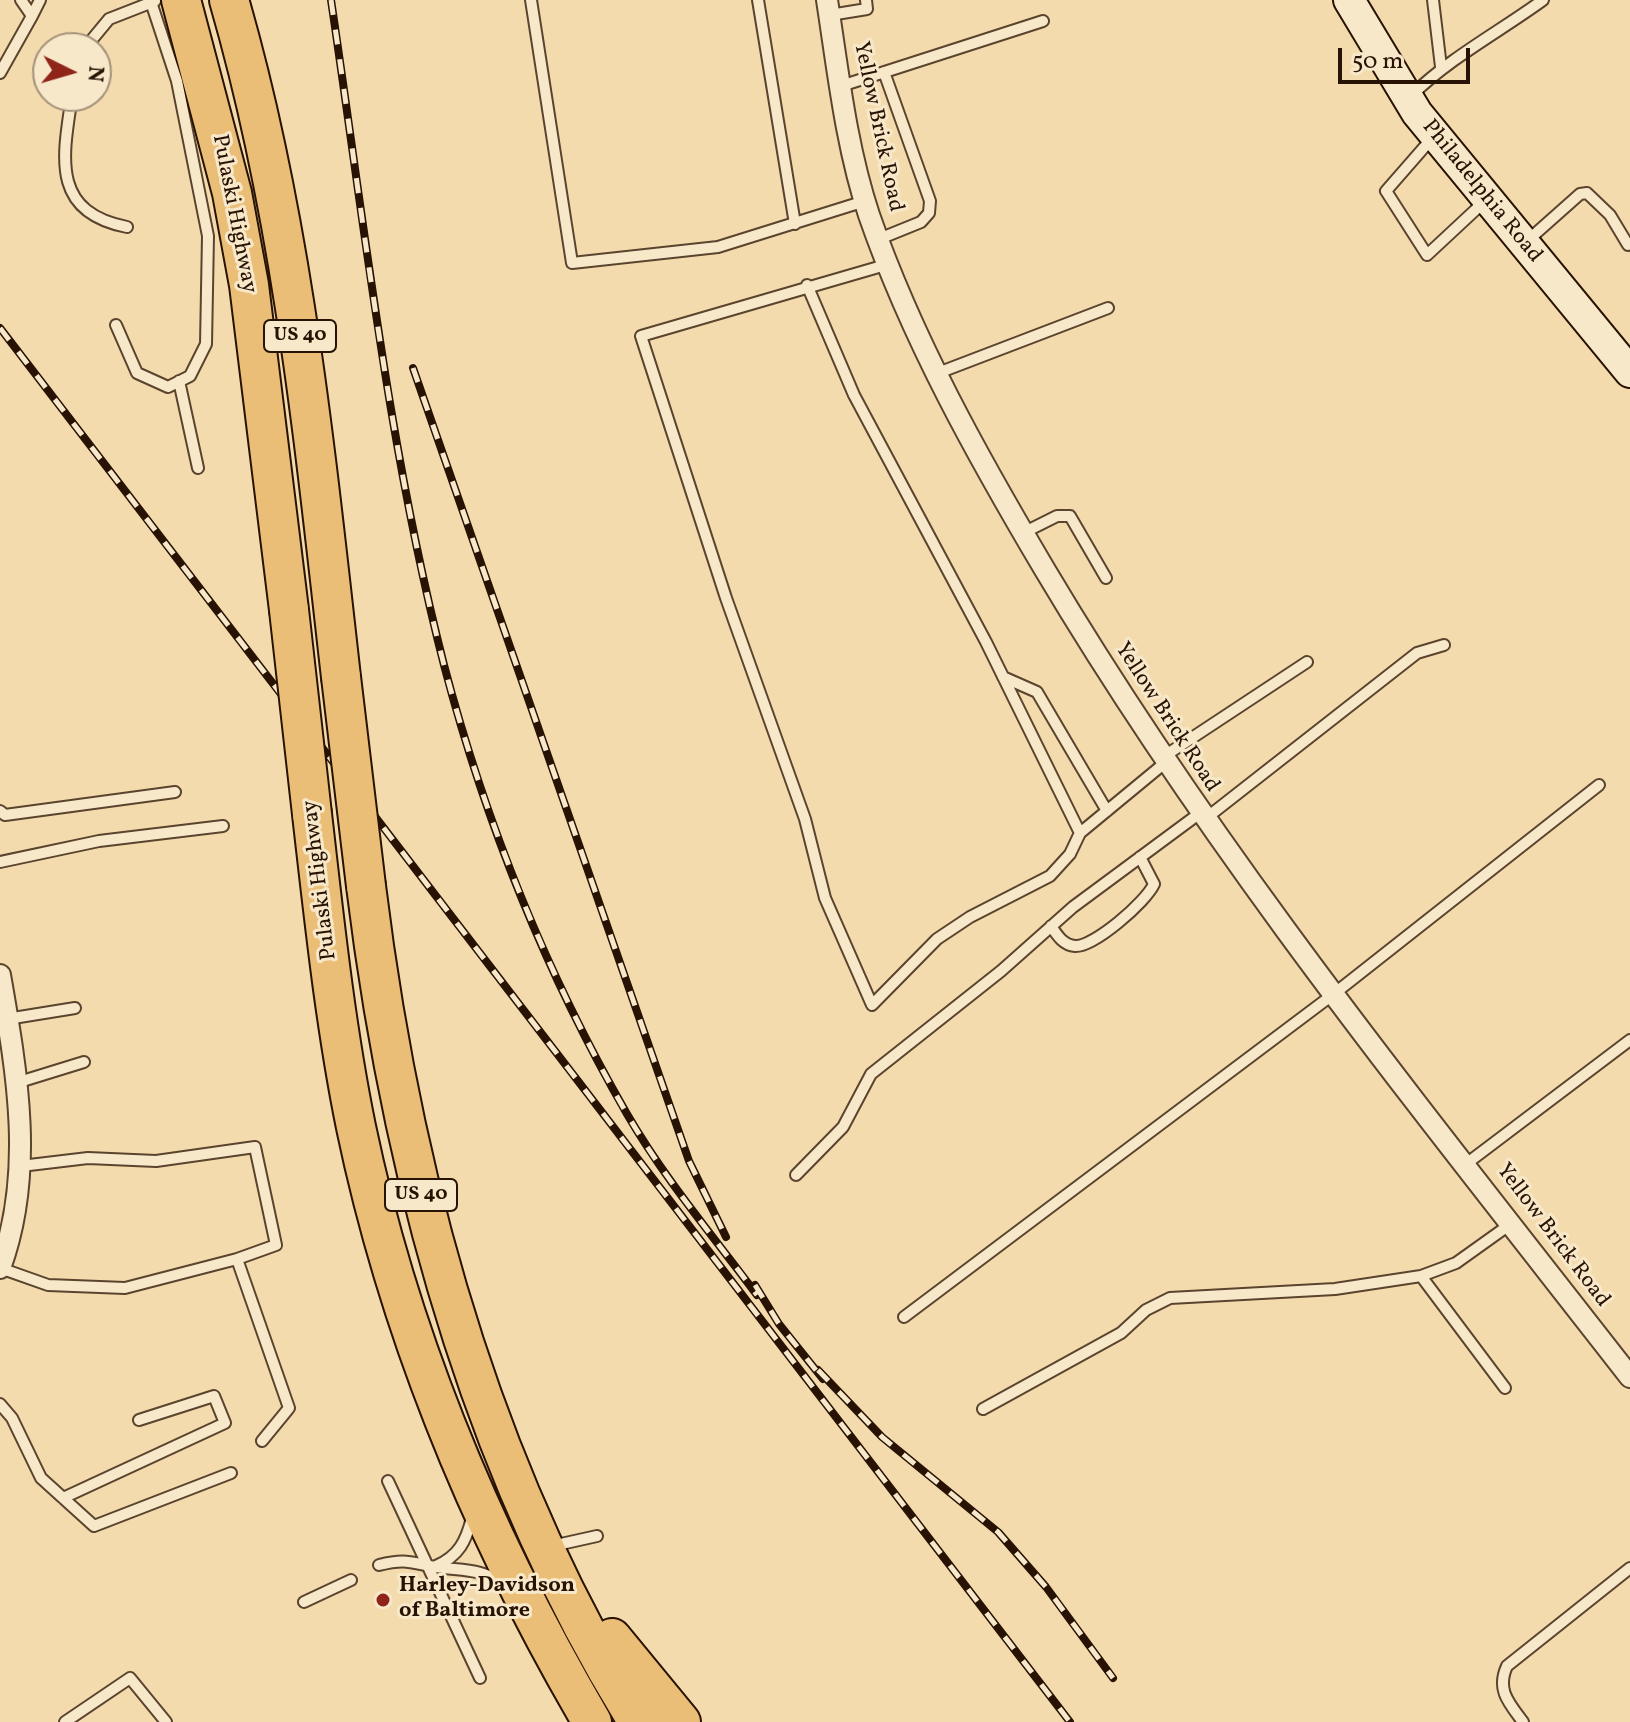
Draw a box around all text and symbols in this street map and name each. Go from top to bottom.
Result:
north arrow [32,32,112,112]
scale bar [1342,32,1474,82]
street label: Yellow Brick Road [846,40,908,214]
text: 50 m [1352,45,1404,79]
text: N [78,65,111,83]
street label: Philadelphia Road [1415,115,1547,269]
street label: Pulaski Highway [205,132,261,296]
road number: US 40 [264,320,336,352]
street label: Yellow Brick Road [1108,638,1224,798]
street label: Pulaski Highway [298,798,344,962]
street label: Yellow Brick Road [1489,1159,1615,1313]
road number: US 40 [385,1179,457,1211]
place label: Harley-Davidson of Baltimore [399,1574,575,1626]
marker: Harley-Davidson of Baltimore [374,1591,392,1609]

